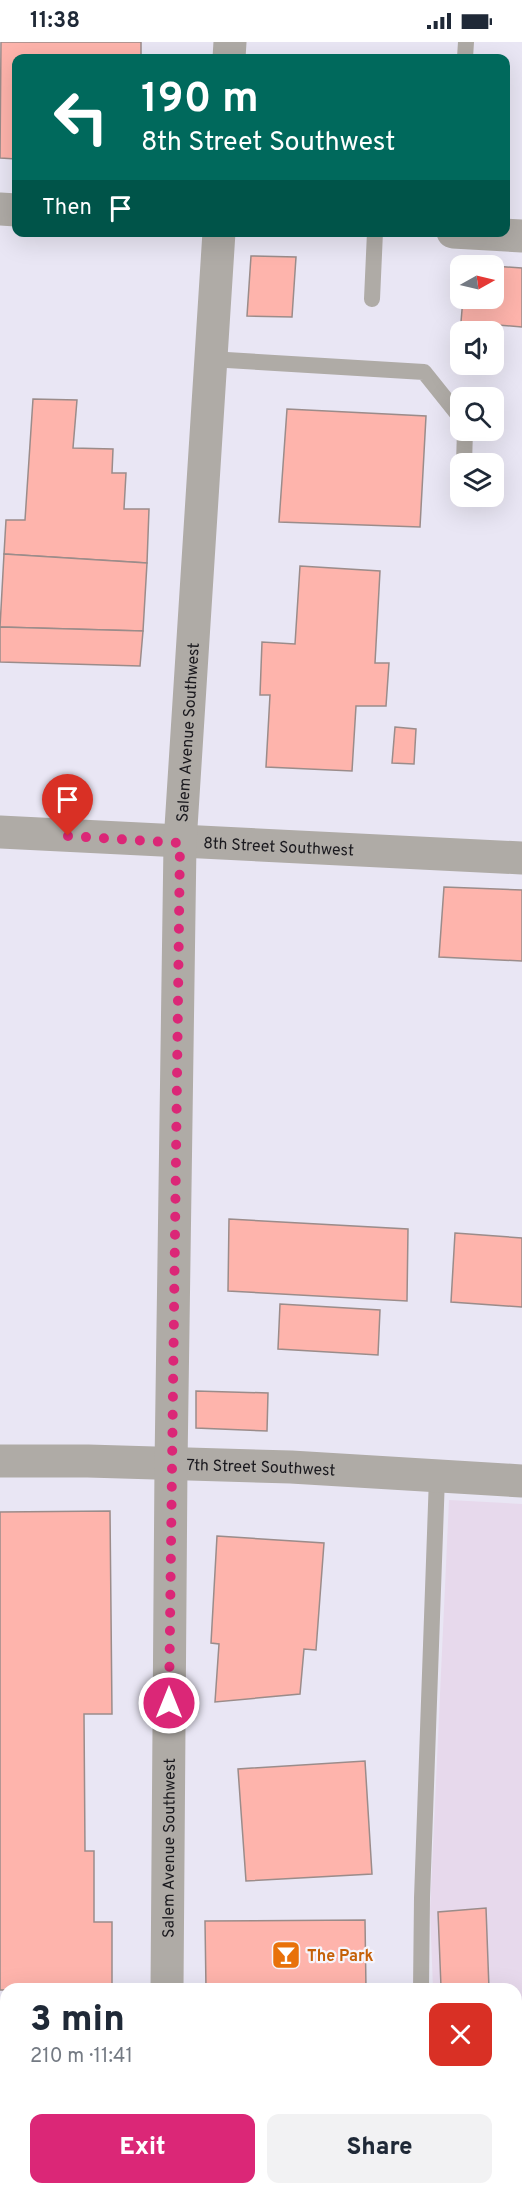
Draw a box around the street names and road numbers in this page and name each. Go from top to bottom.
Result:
street label: Salem Avenue Southwest [173,642,205,823]
street label: 8th Street Southwest [203,834,354,862]
street label: 7th Street Southwest [186,1456,336,1482]
street label: Salem Avenue Southwest [159,1758,181,1938]

